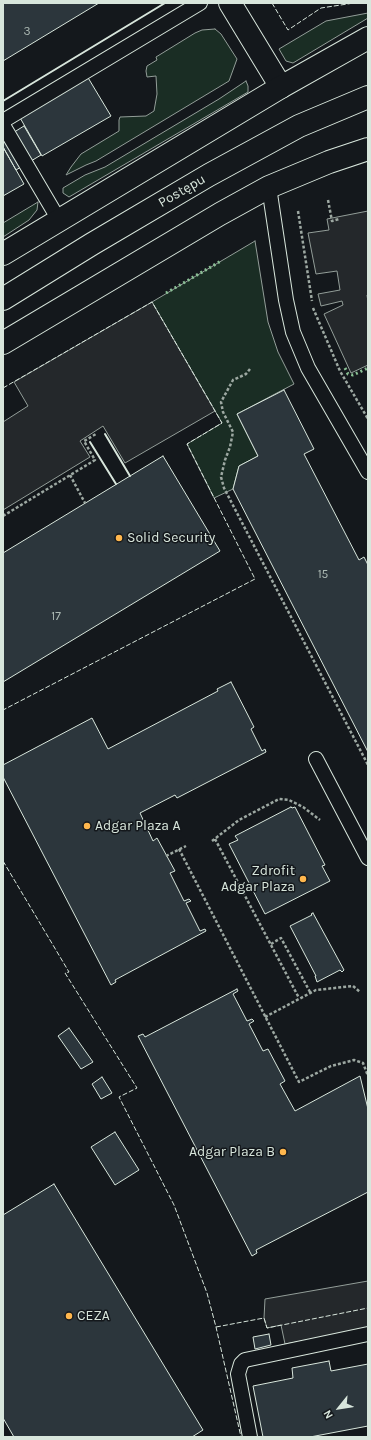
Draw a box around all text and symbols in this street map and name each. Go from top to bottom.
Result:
house number: 3 [23,25,31,39]
street label: Postępu [155,171,209,211]
place label: Solid Security [127,530,215,546]
marker: Solid Security [114,533,124,543]
house number: 15 [318,568,328,582]
house number: 17 [51,610,61,624]
place label: Adgar Plaza A [95,818,180,834]
marker: Adgar Plaza A [82,821,92,831]
place label: Zdrofit Adgar Plaza [221,863,295,896]
marker: Zdrofit Adgar Plaza [298,874,308,884]
place label: Adgar Plaza B [189,1144,275,1160]
marker: Adgar Plaza B [278,1147,288,1157]
place label: CEZA [77,1308,110,1324]
marker: CEZA [64,1311,74,1321]
north arrow [319,1388,359,1428]
text: N [321,1408,336,1421]

